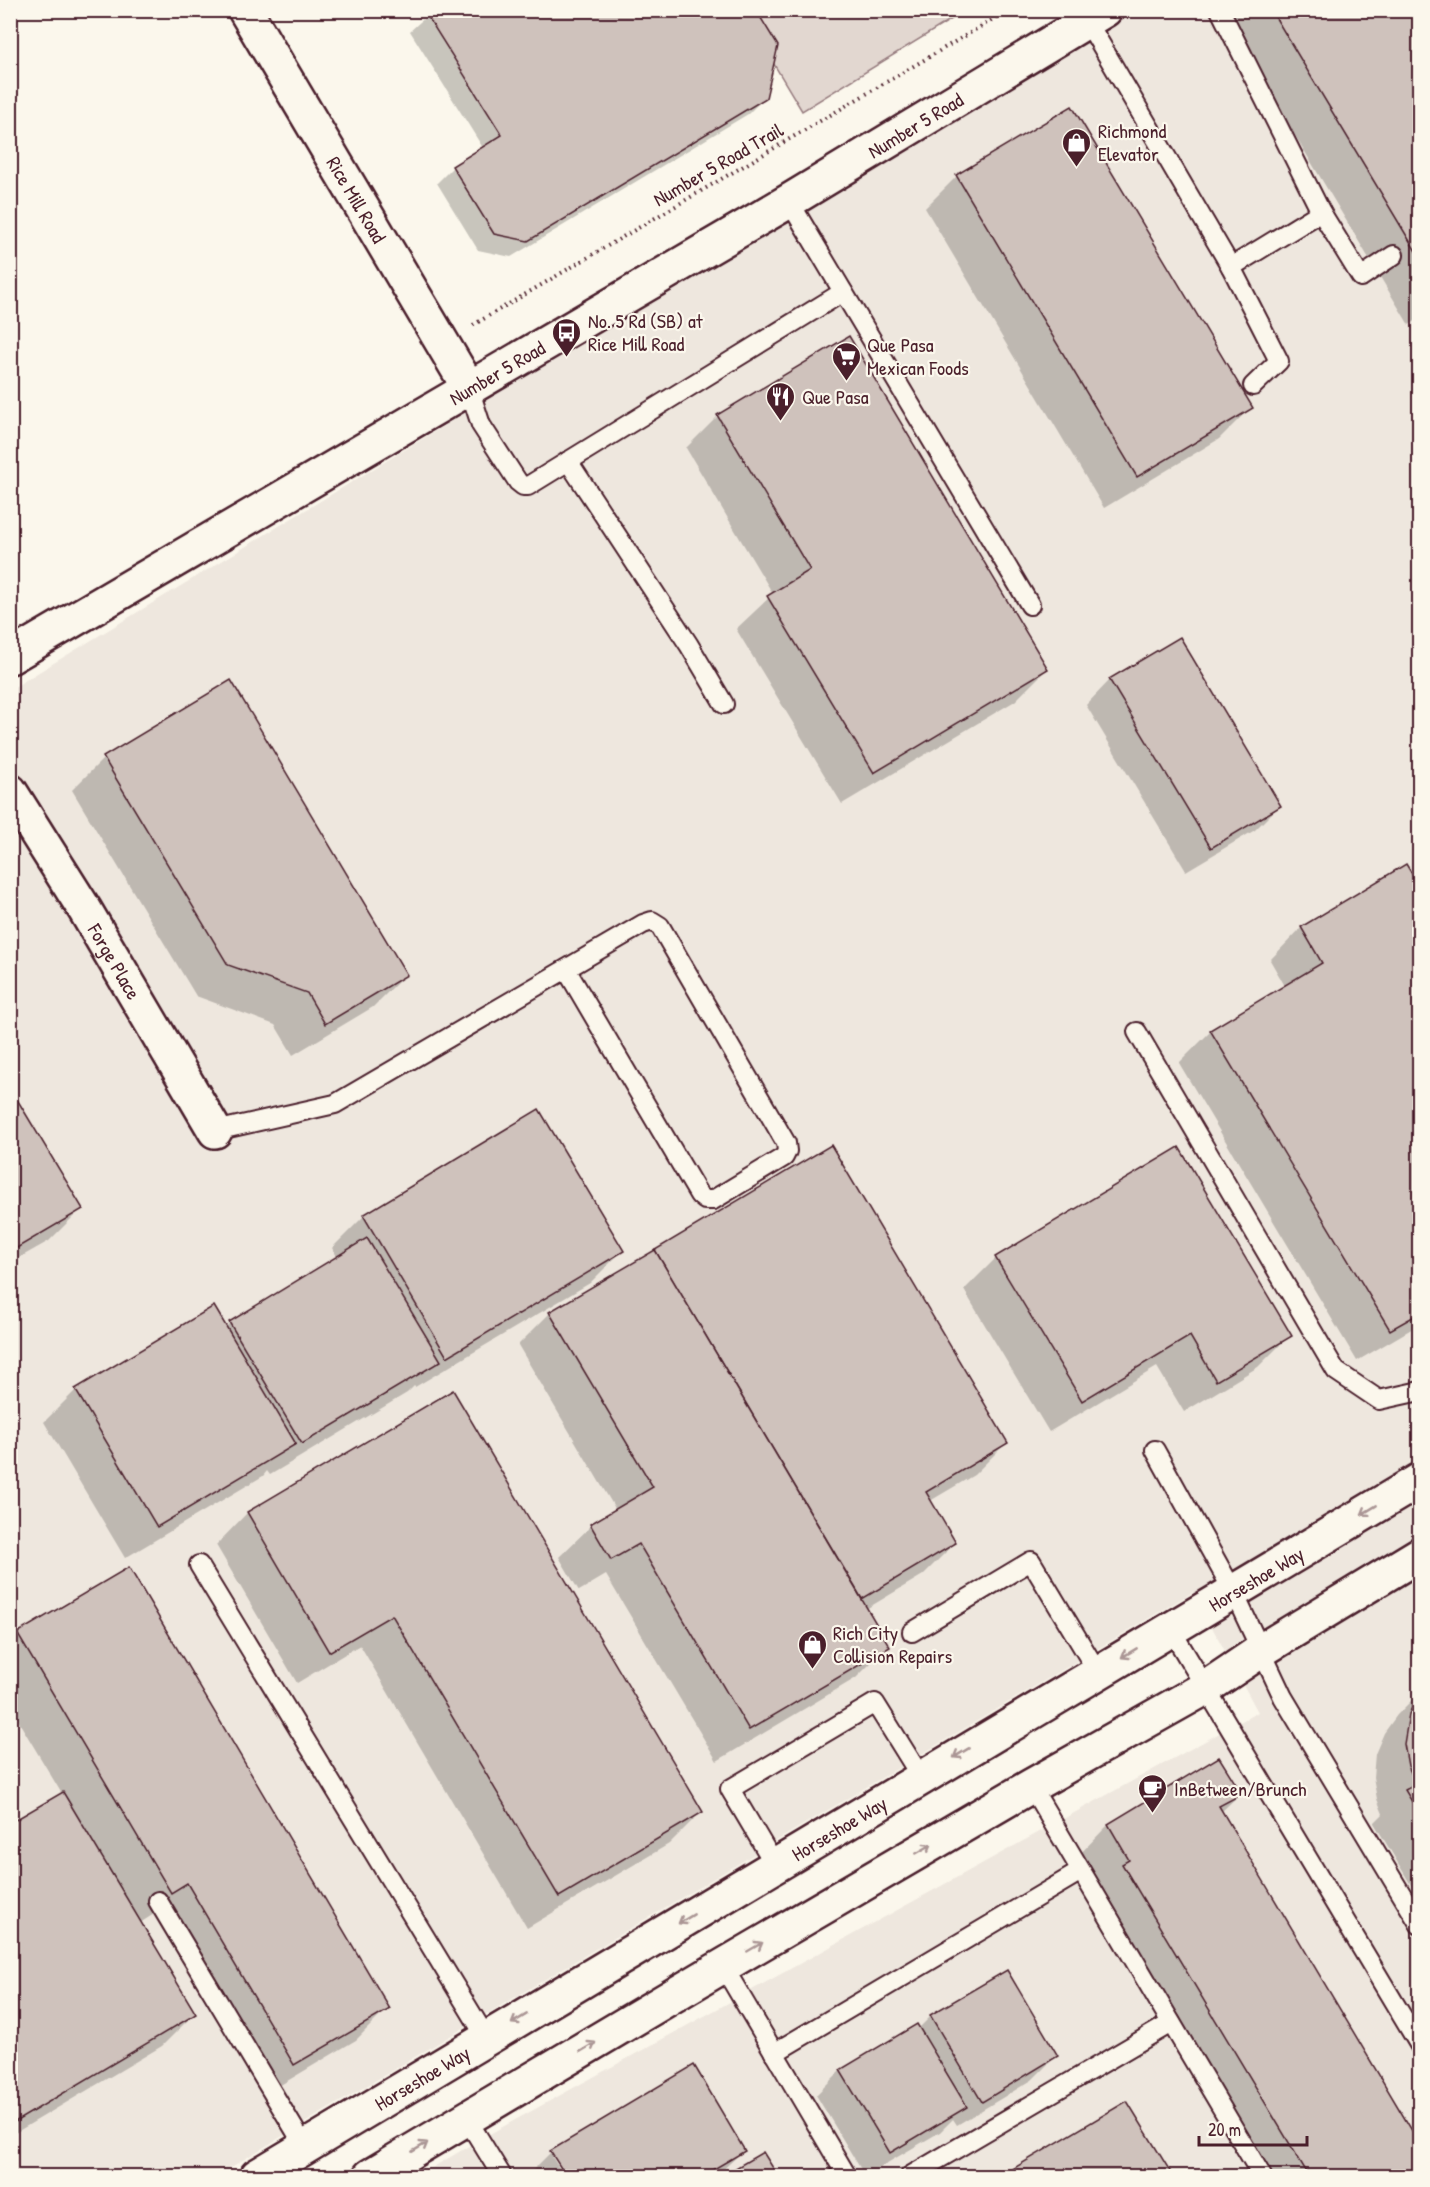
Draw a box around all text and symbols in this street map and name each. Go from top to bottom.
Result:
street label: Number 5 Road [862,86,968,164]
street label: Number 5 Road Trail [648,116,789,212]
place label: Richmond Elevator [1098,117,1166,167]
shop icon: Richmond Elevator [1061,126,1093,168]
street label: Rice Mill Road [321,151,393,248]
place label: No. 5 Rd (SB) at Rice Mill Road [588,307,704,357]
bus stop icon: No. 5 Rd (SB) at Rice Mill Road [551,316,583,358]
place label: Que Pasa Mexican Foods [867,331,969,381]
street label: Number 5 Road [444,333,550,411]
supermarket icon: Que Pasa Mexican Foods [830,340,862,382]
restaurant icon: Que Pasa [765,380,797,422]
place label: Que Pasa [802,383,869,410]
street label: Forge Place [82,918,148,1004]
one-way arrow [1361,1504,1378,1516]
street label: Horseshoe Way [1203,1539,1308,1617]
place label: Rich City Collision Repairs [833,1619,953,1669]
shop icon: Rich City Collision Repairs [796,1628,828,1670]
one-way arrow [1120,1648,1138,1659]
one-way arrow [953,1748,970,1760]
cafe icon: InBetween/Brunch [1137,1772,1169,1814]
place label: InBetween/Brunch [1174,1775,1306,1802]
street label: Horseshoe Way [786,1789,891,1867]
one-way arrow [915,1842,932,1854]
one-way arrow [678,1913,695,1925]
one-way arrow [746,1941,763,1953]
one-way arrow [511,2014,528,2026]
street label: Horseshoe Way [369,2039,474,2116]
one-way arrow [579,2040,596,2052]
scale bar [1199,2109,1307,2147]
text: 20 m [1208,2117,1241,2142]
one-way arrow [411,2140,428,2152]

